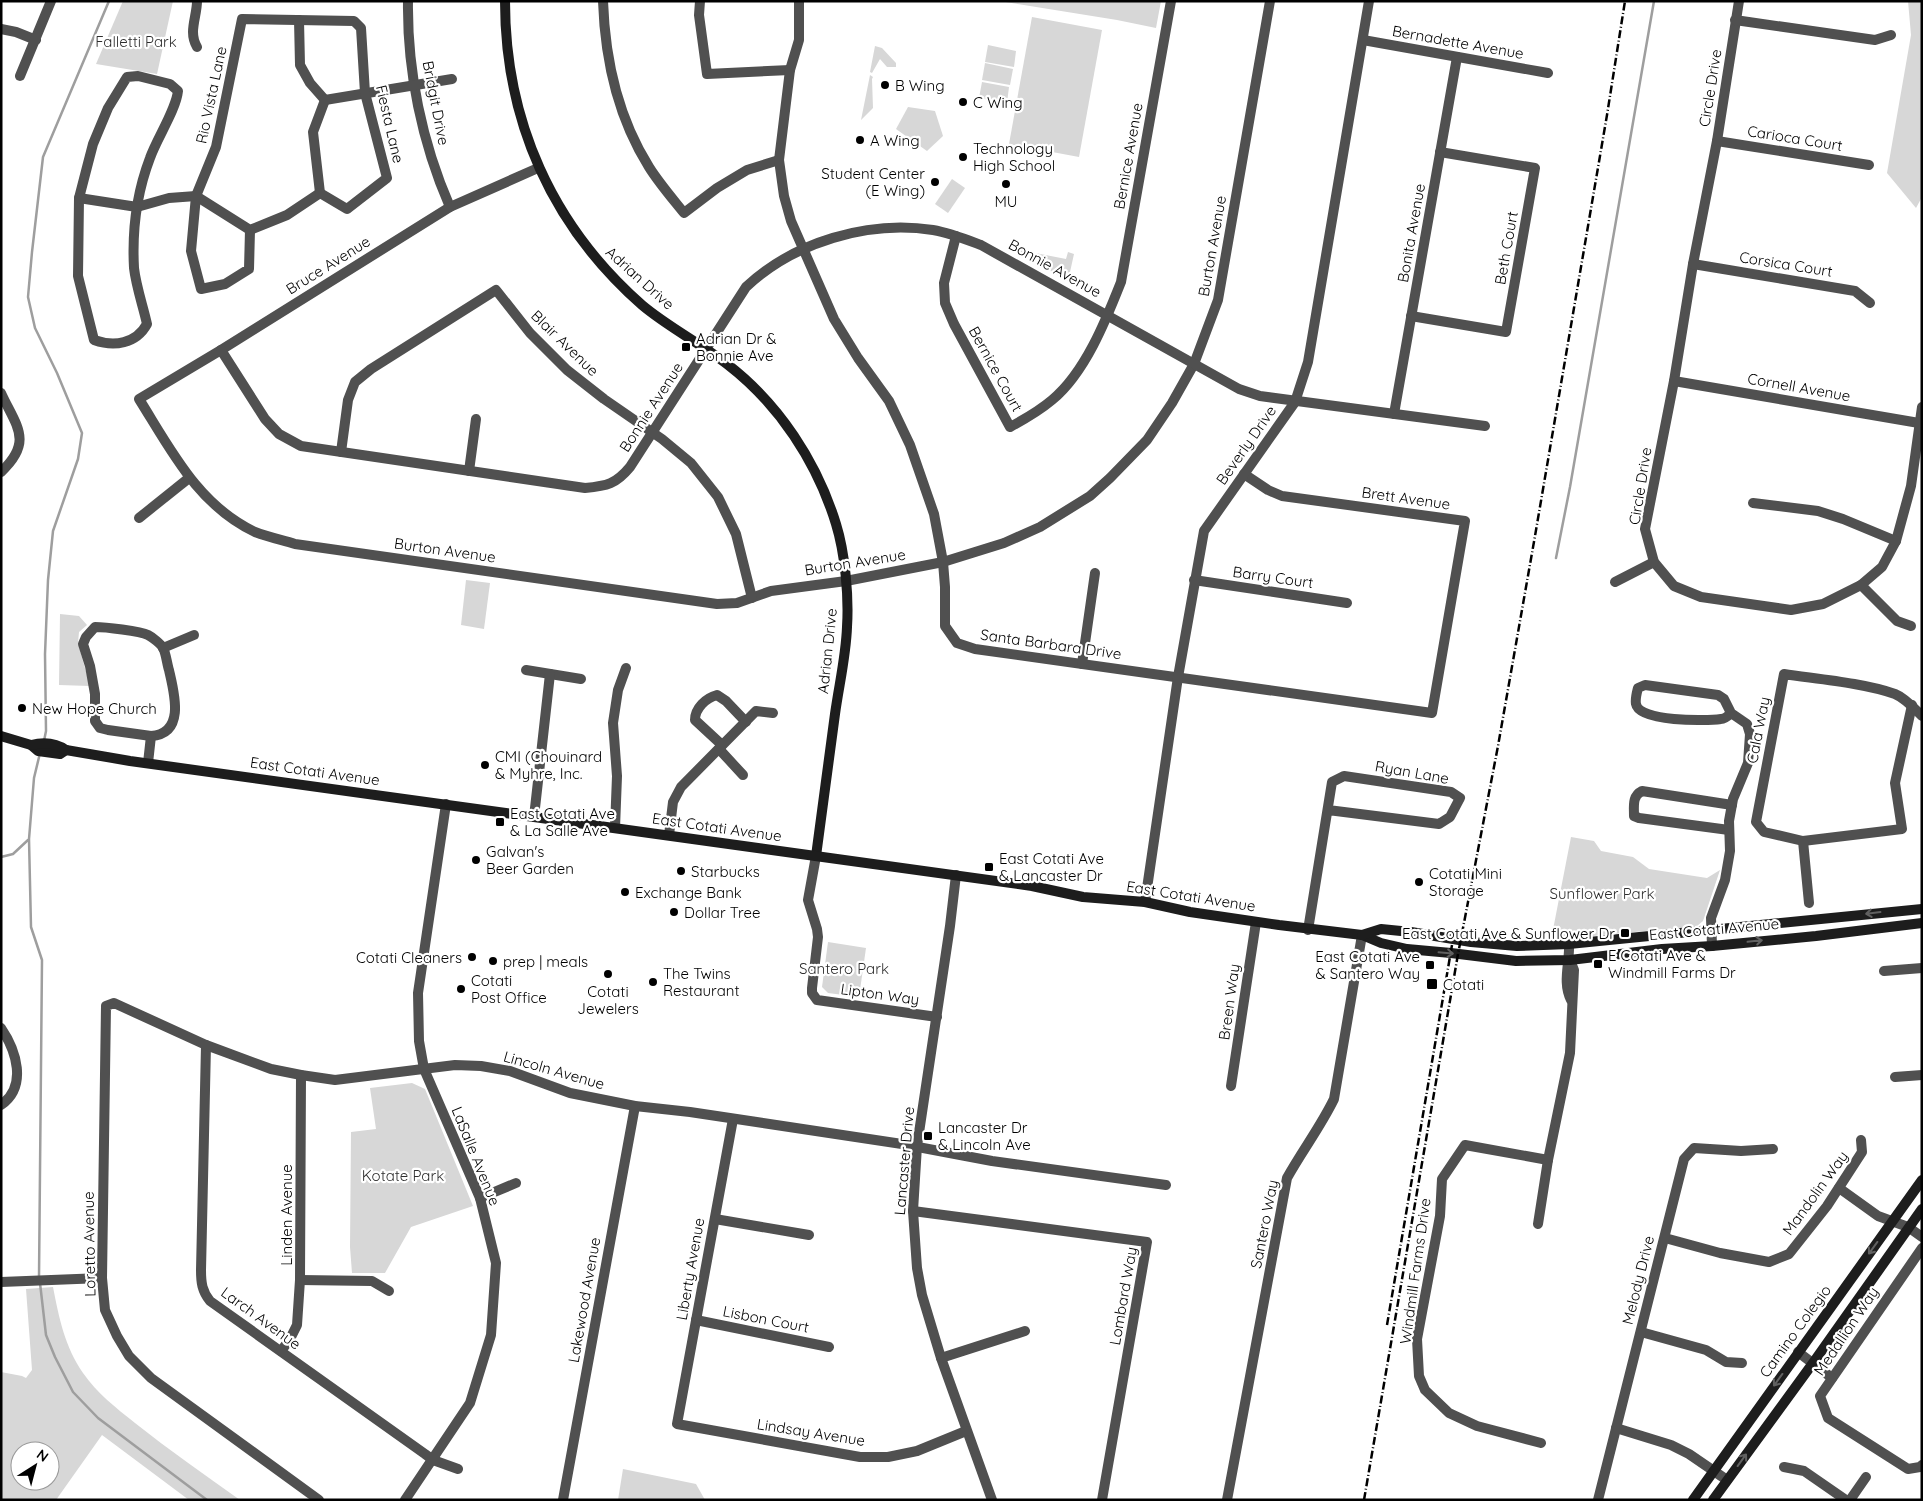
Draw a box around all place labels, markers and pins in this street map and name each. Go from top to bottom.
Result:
place label: B Wing [895,76,945,95]
marker: B Wing [879,79,891,91]
place label: C Wing [973,93,1023,112]
marker: C Wing [957,96,969,108]
place label: A Wing [870,131,920,150]
marker: A Wing [854,134,866,146]
place label: Technology High School [973,139,1055,175]
marker: Technology High School [957,151,969,163]
place label: Student Center (E Wing) [821,164,925,200]
marker: Student Center (E Wing) [929,176,941,188]
marker: MU [1000,178,1012,190]
place label: MU [994,192,1018,211]
place label: Adrian Dr & Bonnie Ave [696,329,776,365]
marker: Adrian Dr & Bonnie Ave [680,341,692,353]
place label: New Hope Church [32,699,157,718]
marker: New Hope Church [16,702,28,714]
place label: CMI (Chouinard & Myhre, Inc. [495,747,602,783]
marker: CMI (Chouinard & Myhre, Inc. [479,759,491,771]
place label: East Cotati Ave & La Salle Ave [510,804,615,840]
marker: East Cotati Ave & La Salle Ave [494,816,506,828]
place label: Galvan's Beer Garden [486,842,574,878]
place label: East Cotati Ave & Lancaster Dr [999,849,1104,885]
marker: Galvan's Beer Garden [470,854,482,866]
marker: East Cotati Ave & Lancaster Dr [983,861,995,873]
place label: Starbucks [691,862,760,881]
place label: Cotati Mini Storage [1429,864,1502,900]
marker: Starbucks [675,865,687,877]
marker: Cotati Mini Storage [1413,876,1425,888]
place label: Exchange Bank [635,883,742,902]
marker: Exchange Bank [619,886,631,898]
place label: Dollar Tree [684,903,760,922]
marker: Dollar Tree [668,906,680,918]
place label: East Cotati Ave & Sunflower Dr [1402,924,1615,943]
marker: East Cotati Ave & Sunflower Dr [1619,927,1631,939]
place label: E Cotati Ave & Windmill Farms Dr [1608,946,1736,982]
place label: East Cotati Ave & Santero Way [1315,947,1420,983]
place label: Cotati Cleaners [356,948,462,967]
marker: Cotati Cleaners [466,951,478,963]
place label: prep | meals [503,952,588,971]
marker: prep | meals [487,955,499,967]
marker: E Cotati Ave & Windmill Farms Dr [1592,958,1604,970]
marker: East Cotati Ave & Santero Way [1424,959,1436,971]
place label: The Twins Restaurant [663,964,740,1000]
marker: Cotati Jewelers [602,968,614,980]
place label: Cotati Post Office [471,971,547,1007]
place label: Cotati [1443,975,1484,994]
marker: The Twins Restaurant [647,976,659,988]
marker: Cotati [1425,977,1439,991]
place label: Cotati Jewelers [577,982,639,1018]
marker: Cotati Post Office [455,983,467,995]
place label: Lancaster Dr & Lincoln Ave [938,1118,1031,1154]
marker: Lancaster Dr & Lincoln Ave [922,1130,934,1142]

